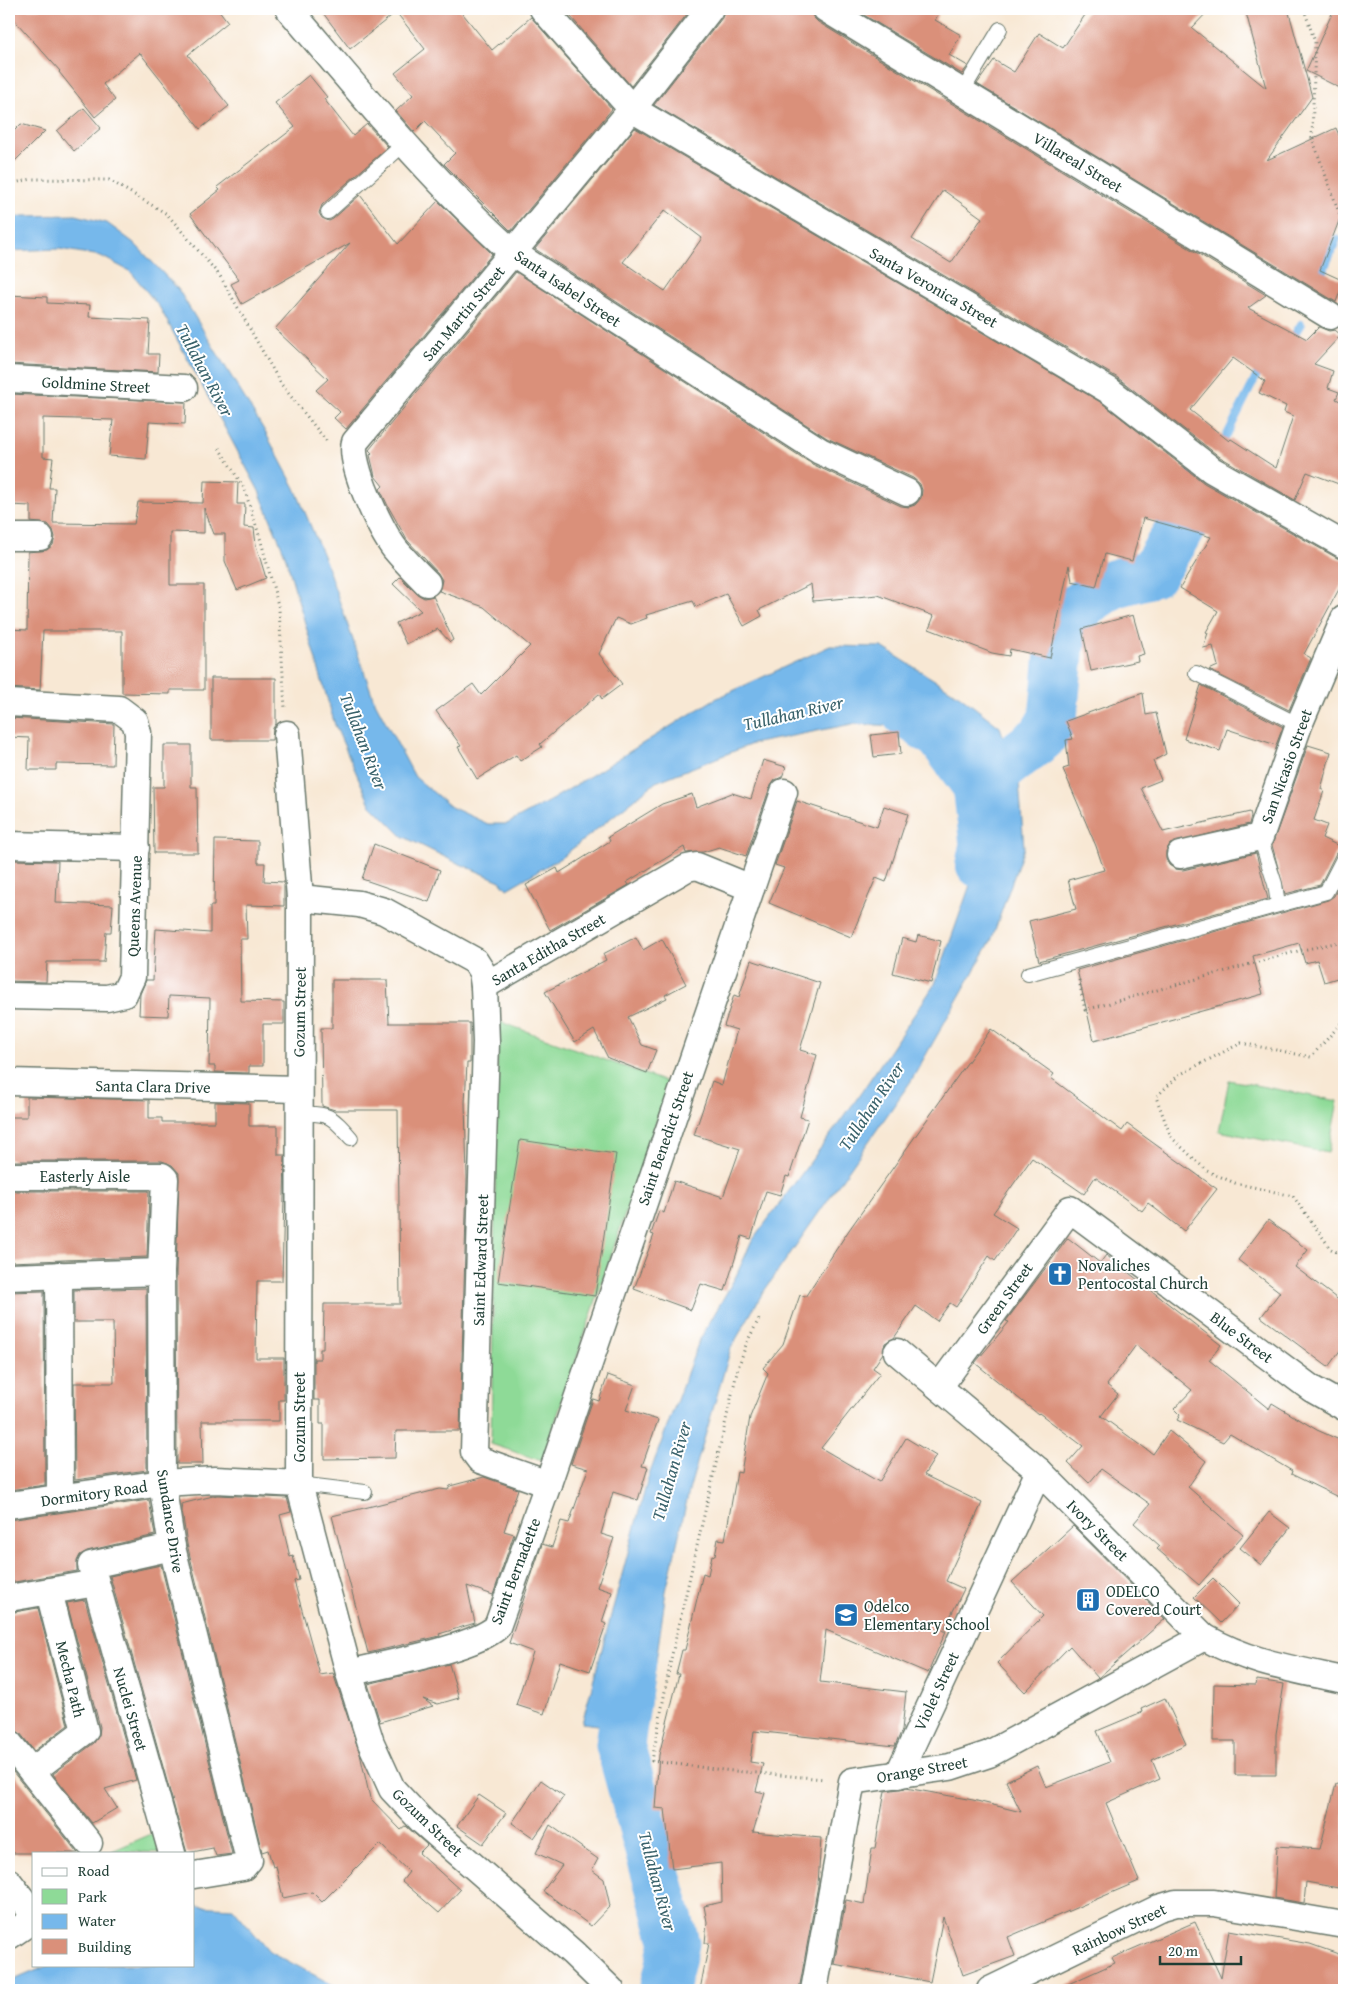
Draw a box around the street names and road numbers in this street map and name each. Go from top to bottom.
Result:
street label: Villareal Street [1028,126,1128,199]
street label: Santa Veronica Street [865,240,1003,334]
street label: Santa Isabel Street [510,243,626,333]
street label: San Martin Street [416,260,510,366]
street label: Goldmine Street [41,369,151,399]
street label: San Nicasio Street [1254,705,1318,827]
street label: Queens Avenue [120,855,148,957]
street label: Santa Editha Street [486,906,610,991]
street label: Gozum Street [286,966,312,1057]
street label: Saint Benedict Street [631,1067,699,1209]
street label: Santa Clara Drive [95,1073,211,1099]
street label: Easterly Aisle [40,1164,130,1188]
street label: Saint Edward Street [466,1193,494,1327]
street label: Green Street [970,1257,1039,1339]
street label: Blue Street [1205,1305,1279,1369]
street label: Gozum Street [287,1371,311,1462]
street label: Sundance Drive [151,1467,191,1575]
street label: Dormitory Road [39,1474,149,1512]
street label: Ivory Street [1061,1493,1135,1567]
street label: Saint Bernadette [484,1514,546,1628]
street label: Mecha Path [50,1638,92,1720]
street label: Violet Street [907,1647,965,1734]
street label: Nuclei Street [108,1664,155,1754]
street label: Orange Street [875,1749,970,1789]
street label: Gozum Street [387,1782,469,1862]
street label: Rainbow Street [1068,1896,1171,1961]

